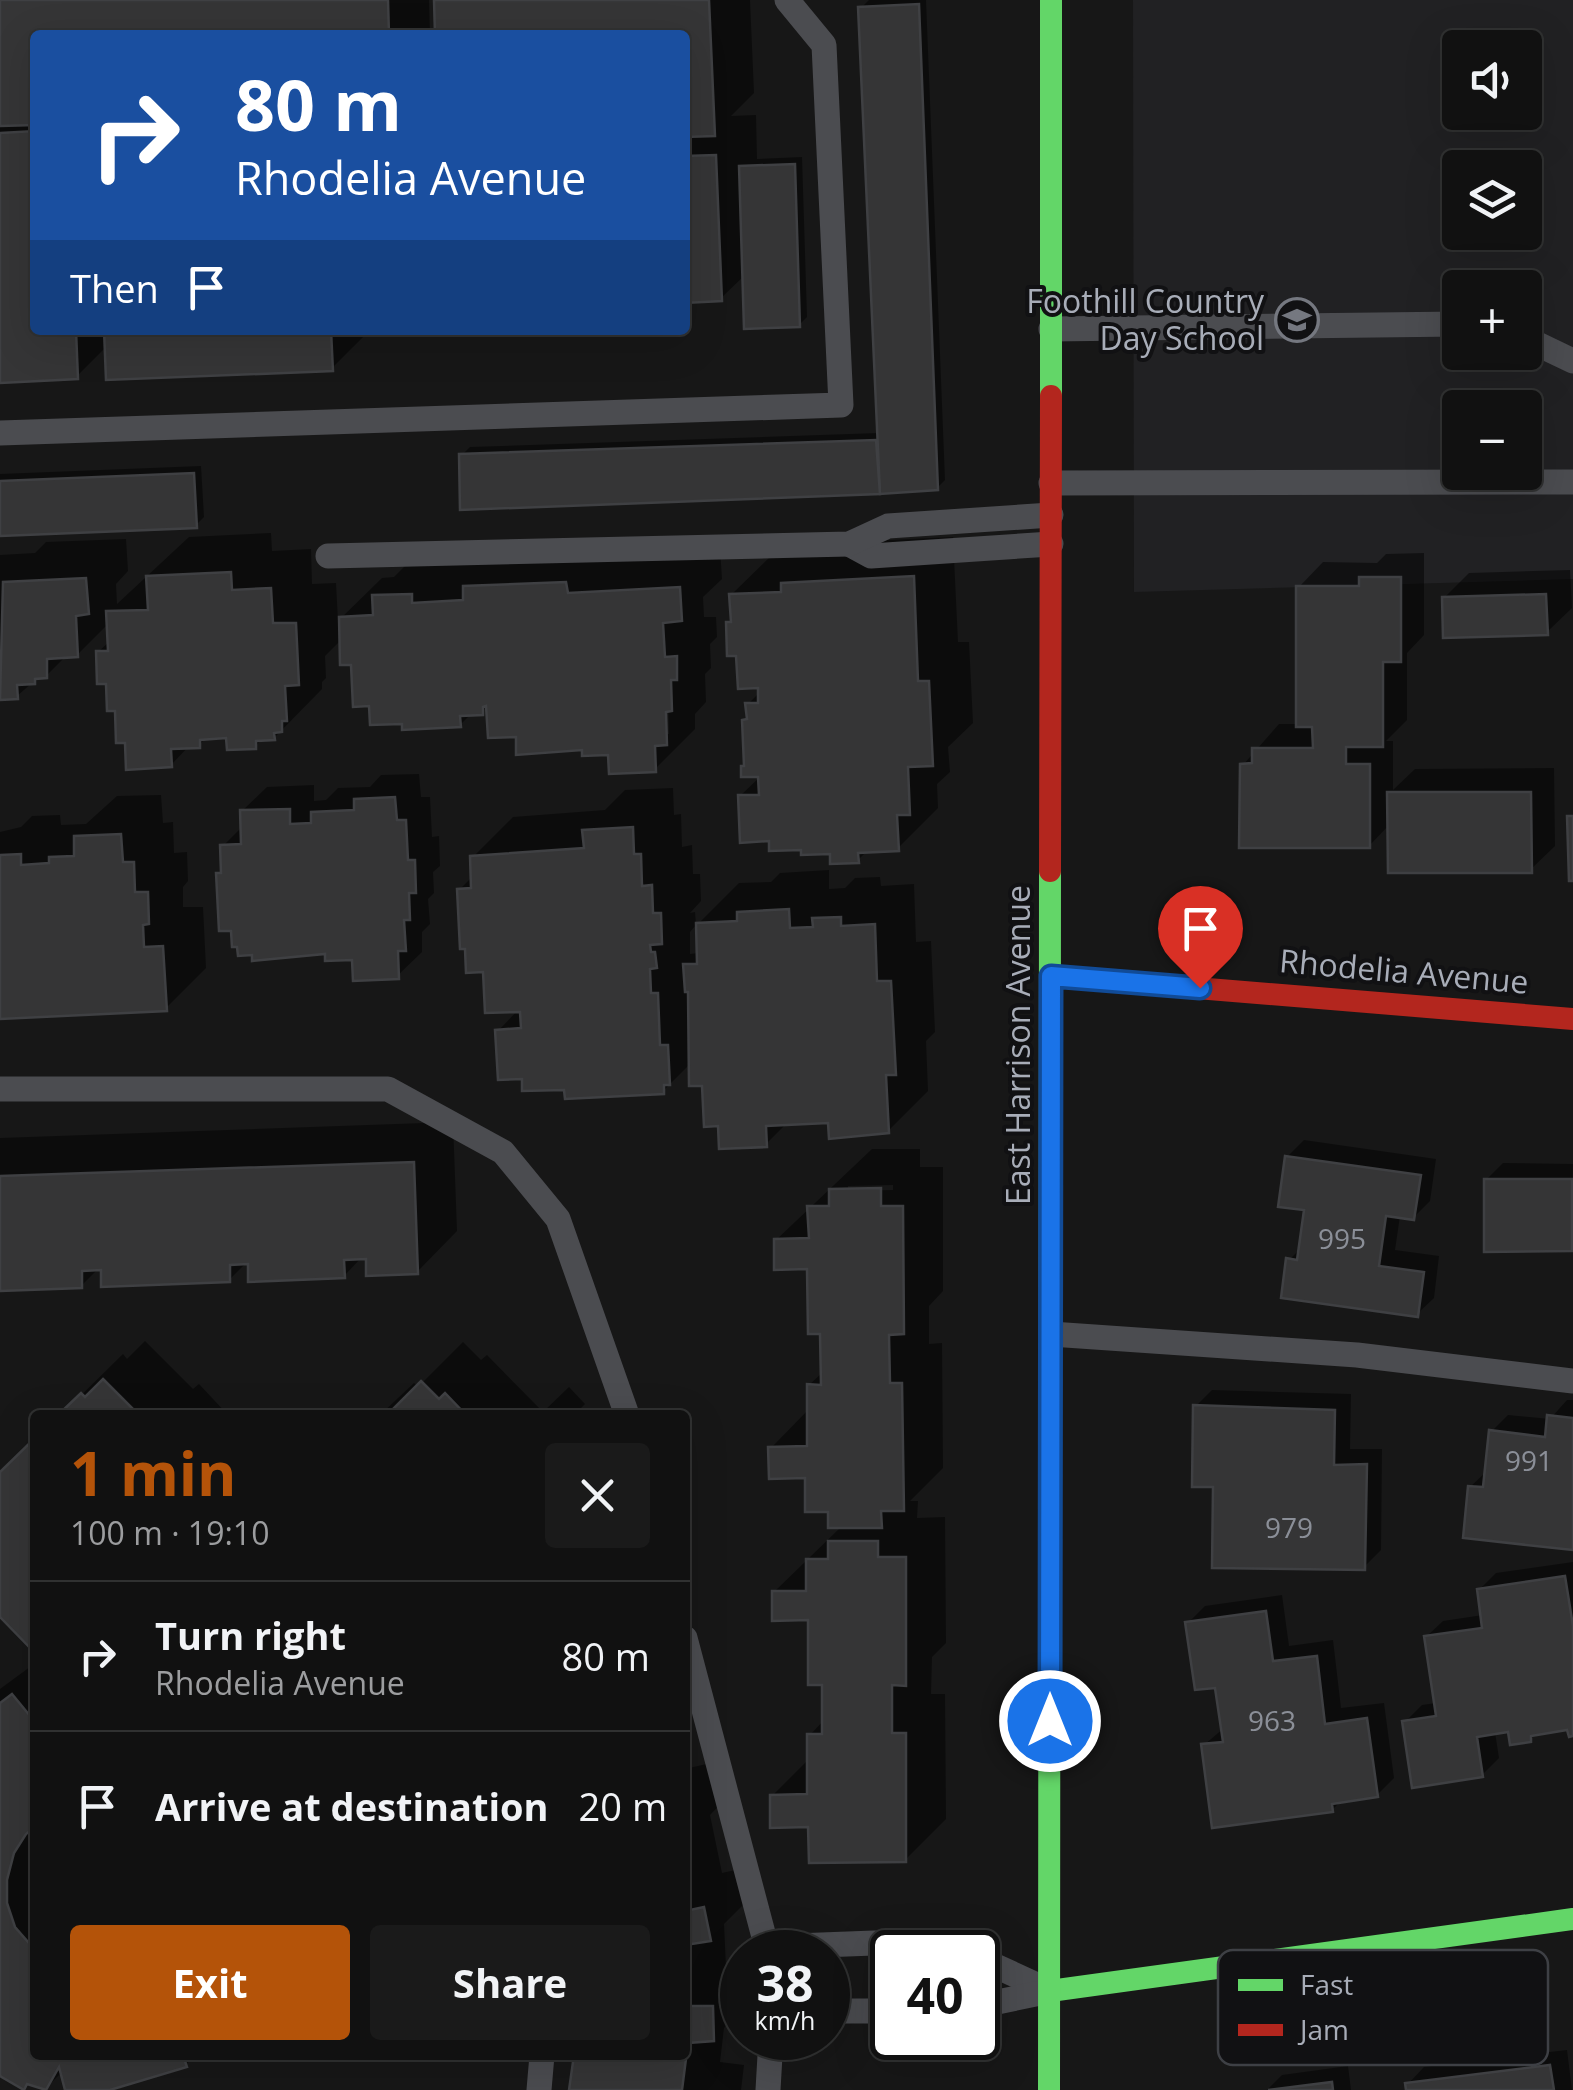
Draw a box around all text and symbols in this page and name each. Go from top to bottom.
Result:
map controls [1442,30,1542,490]
button: sound [1442,30,1542,130]
text: 80 m [235,56,402,152]
icon: right [70,70,200,200]
text: Rhodelia Avenue [235,147,586,208]
button: layers [1442,150,1542,250]
icon: arrive [179,260,234,315]
text: Then [70,262,159,314]
button: + [1442,270,1542,370]
place label: Foothill Country Day School [1026,279,1265,359]
school or university icon: Foothill Country Day School [1274,297,1320,343]
button: − [1442,390,1542,490]
street label: East Harrison Avenue [996,885,1039,1205]
pin [1158,886,1243,989]
icon: arrive [1173,901,1228,956]
street label: Rhodelia Avenue [1278,938,1530,1003]
house number: 995 [1318,1219,1366,1257]
text: 1 min [70,1432,237,1514]
house number: 991 [1505,1441,1553,1479]
button: close [545,1443,650,1548]
house number: 979 [1265,1508,1313,1546]
text: 100 m · 19:10 [70,1511,269,1554]
text: Turn right [155,1609,346,1661]
icon: right [70,1629,125,1684]
text: 80 m [561,1630,650,1682]
text: Rhodelia Avenue [155,1661,405,1704]
position arrow [998,1669,1102,1773]
house number: 963 [1248,1701,1296,1739]
icon: arrive [70,1779,125,1834]
text: Arrive at destination [155,1780,549,1832]
text: 20 m [579,1780,667,1832]
button: Exit [70,1925,350,2040]
button: Share [370,1925,650,2040]
speed limit sign: 40 [870,1930,1000,2060]
text: 38 [756,1949,814,2017]
legend [1218,1950,1548,2065]
text: Fast [1300,1965,1353,2003]
text: km/h [755,2003,815,2037]
text: Jam [1297,2010,1349,2048]

